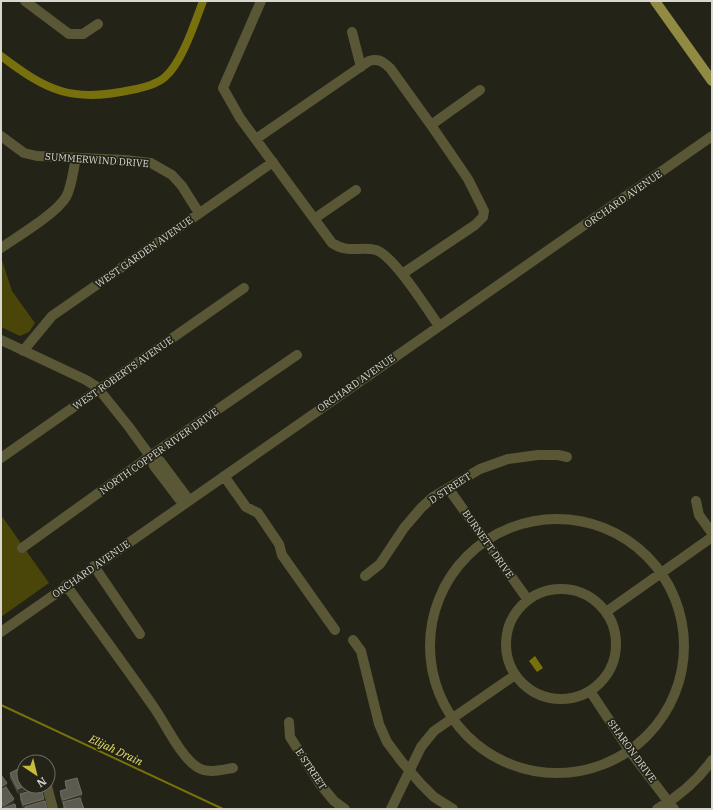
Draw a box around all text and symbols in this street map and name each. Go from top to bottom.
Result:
street label: SUMMERWIND DRIVE [45,150,149,170]
street label: ORCHARD AVENUE [582,167,664,231]
street label: WEST GARDEN AVENUE [93,213,195,291]
street label: WEST ROBERTS AVENUE [70,333,176,413]
street label: ORCHARD AVENUE [315,351,397,415]
street label: NORTH COPPER RIVER DRIVE [97,405,221,497]
street label: D STREET [426,469,474,506]
street label: BURNETT DRIVE [459,507,517,581]
street label: ORCHARD AVENUE [50,537,132,601]
street label: SHARON DRIVE [605,717,659,785]
water label: Elijah Drain [86,731,146,769]
street label: E STREET [292,746,330,793]
north arrow [16,754,56,794]
text: N [34,774,49,791]

